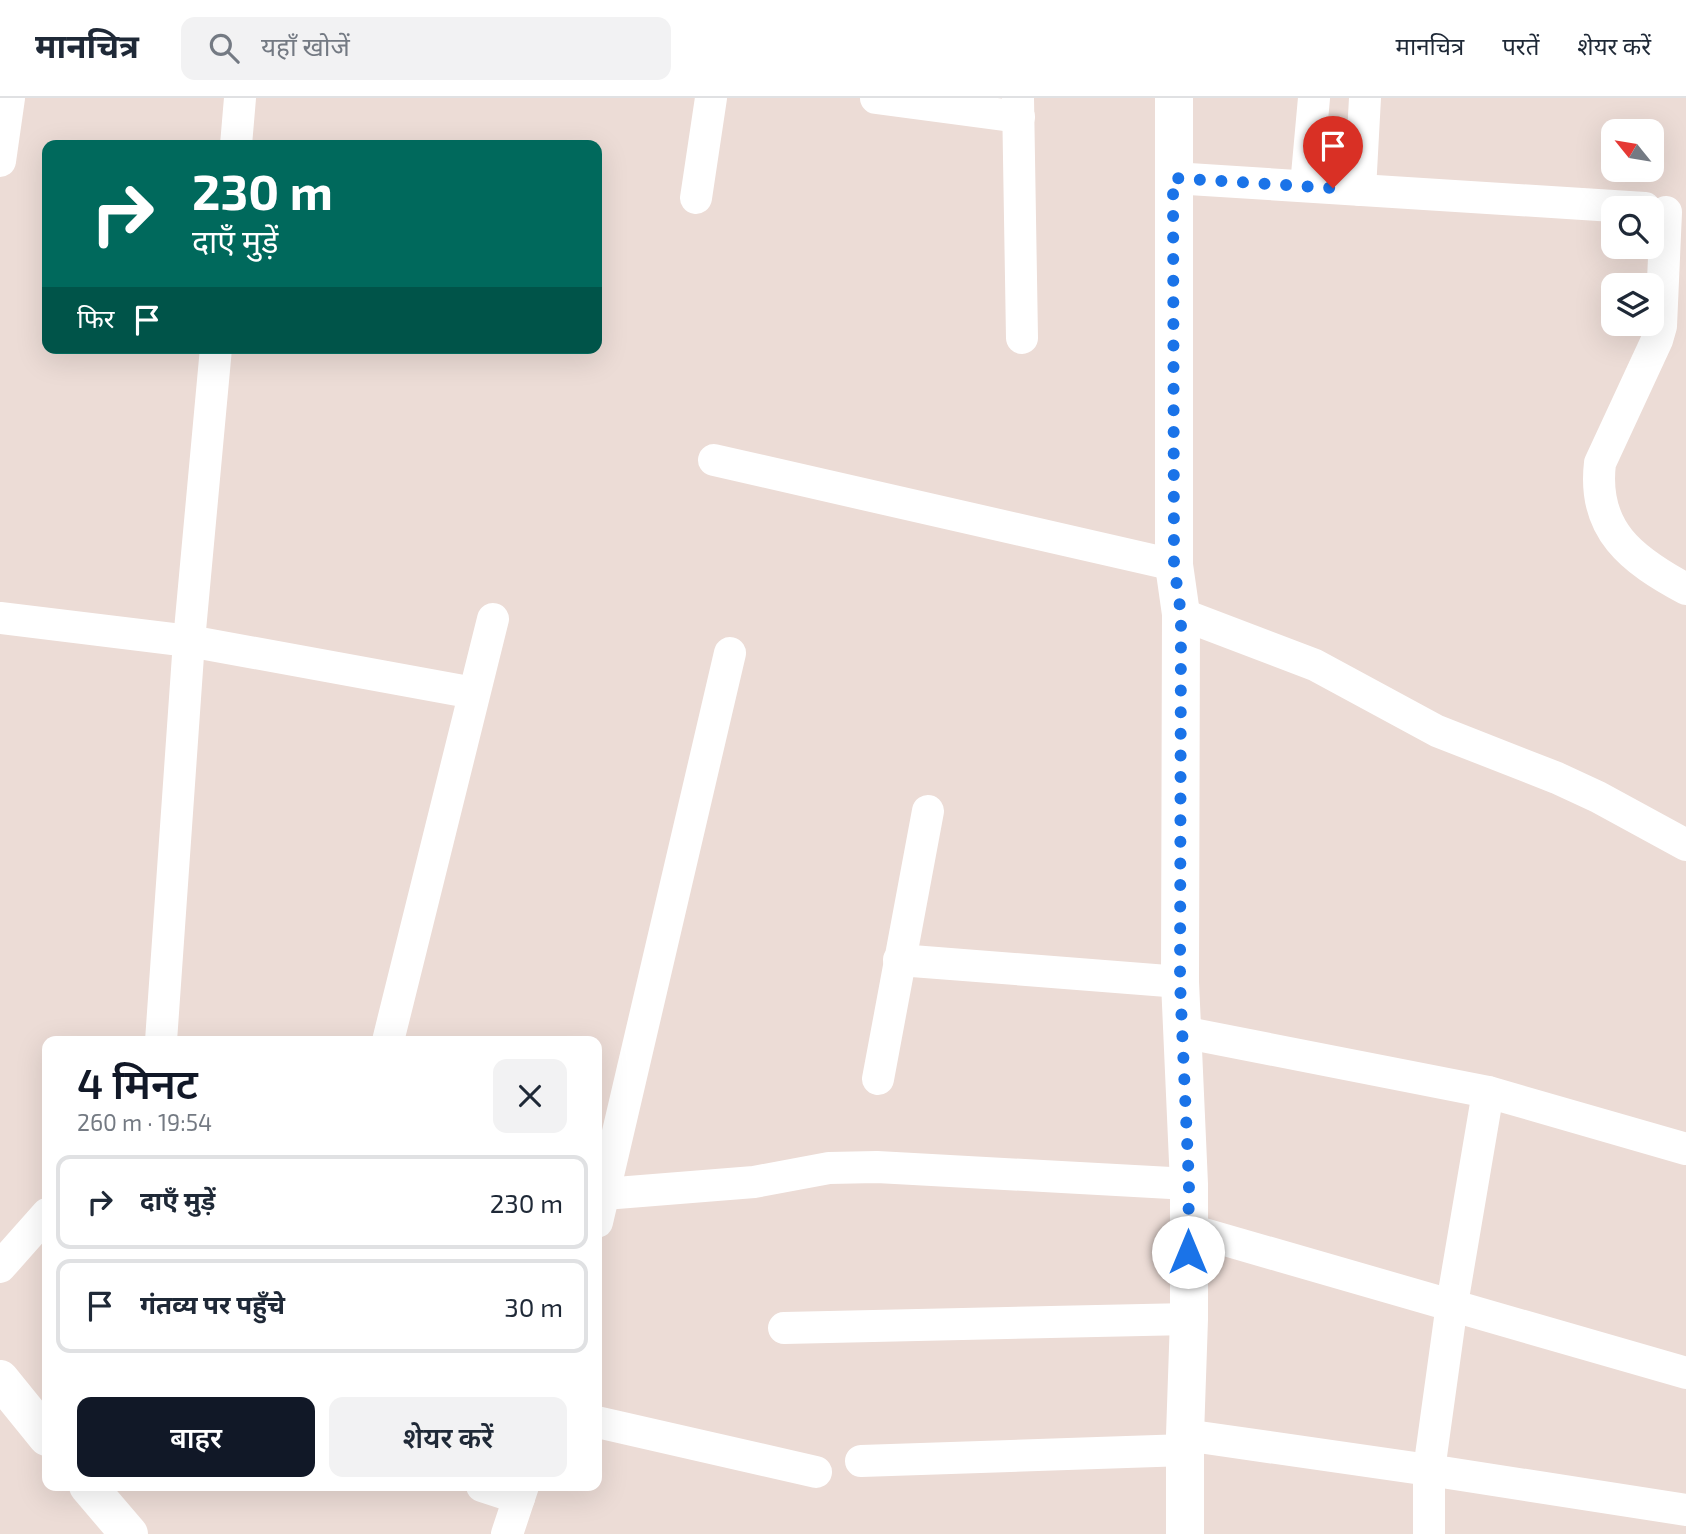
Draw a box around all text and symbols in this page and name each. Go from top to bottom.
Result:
search box [181,17,671,80]
text: मानचित्र [35,25,139,65]
icon: search [205,29,243,67]
text: यहाँ खोजें [261,30,350,61]
text: मानचित्र [1396,31,1464,60]
text: परतें [1502,31,1539,60]
text: शेयर करें [1577,31,1651,60]
pin [1303,116,1363,188]
north arrow [1601,119,1664,182]
map controls [1601,119,1664,336]
icon: arrive [1314,127,1352,165]
text: 230 m [192,161,333,220]
icon: right [77,168,168,259]
button: search [1601,196,1664,259]
text: दाएँ मुड़ें [192,221,278,259]
button: layers [1601,273,1664,336]
icon: arrive [128,301,166,339]
text: फिर [77,302,114,333]
text: 4 मिनट [77,1057,198,1107]
button: close [493,1059,567,1133]
text: 260 m · 19:54 [77,1108,212,1136]
icon: right [81,1183,119,1221]
text: दाएँ मुड़ें [140,1184,215,1215]
text: 230 m [490,1187,563,1218]
position arrow [1151,1215,1225,1289]
icon: arrive [81,1287,119,1325]
text: गंतव्य पर पहुँचे [140,1288,285,1319]
text: 30 m [504,1291,563,1322]
button: बाहर [77,1397,315,1477]
button: शेयर करें [329,1397,567,1477]

